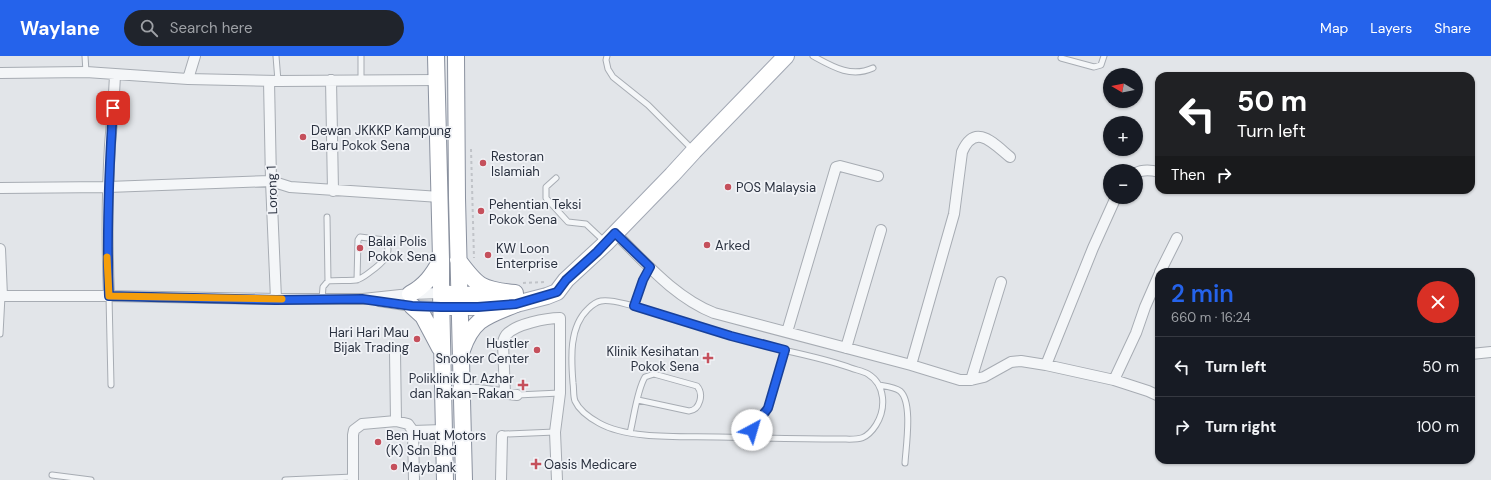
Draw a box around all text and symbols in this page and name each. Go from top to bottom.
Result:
search box [124,10,404,46]
text: Waylane [20,16,100,41]
icon: search [138,17,160,39]
text: Search here [170,18,253,38]
text: Map [1320,19,1348,37]
text: Layers [1370,19,1412,37]
text: Share [1434,19,1471,37]
north arrow [1103,68,1143,108]
map controls [1103,68,1143,204]
text: 50 m [1237,83,1307,120]
icon: left [1171,88,1223,140]
pin [96,91,130,125]
icon: arrive [102,97,124,119]
button: + [1103,116,1143,156]
text: Turn left [1237,119,1306,143]
place label: Dewan JKKKP Kampung Baru Pokok Sena [311,122,451,154]
marker: Dewan JKKKP Kampung Baru Pokok Sena [298,132,308,142]
place label: Restoran Islamiah [491,148,544,180]
marker: Restoran Islamiah [478,158,488,168]
button: − [1103,164,1143,204]
icon: right [1213,164,1235,186]
street label: Lorong 1 [263,165,281,215]
text: Then [1171,165,1205,185]
place label: POS Malaysia [736,179,816,196]
marker: POS Malaysia [723,182,733,192]
place label: Pehentian Teksi Pokok Sena [489,196,581,228]
marker: Pehentian Teksi Pokok Sena [476,206,486,216]
place label: Balai Polis Pokok Sena [368,233,436,265]
place label: Arked [715,237,750,254]
place label: KW Loon Enterprise [496,240,558,272]
marker: Arked [702,240,712,250]
marker: Balai Polis Pokok Sena [355,243,365,253]
marker: KW Loon Enterprise [483,250,493,260]
text: 2 min [1171,278,1234,309]
button: close [1417,281,1459,323]
text: 660 m · 16:24 [1171,309,1251,326]
place label: Hari Hari Mau Bijak Trading [329,324,409,356]
marker: Hari Hari Mau Bijak Trading [412,334,422,344]
place label: Hustler Snooker Center [436,335,529,367]
place label: Klinik Kesihatan Pokok Sena [607,343,699,375]
marker: Hustler Snooker Center [532,345,542,355]
marker: Klinik Kesihatan Pokok Sena [702,352,714,364]
icon: left [1171,356,1193,378]
text: Turn left [1205,357,1266,377]
text: 50 m [1422,357,1459,377]
place label: Poliklinik Dr Azhar dan Rakan-Rakan [409,370,514,402]
marker: Poliklinik Dr Azhar dan Rakan-Rakan [517,379,529,391]
position arrow [731,409,773,451]
icon: right [1171,416,1193,438]
text: Turn right [1205,417,1276,437]
text: 100 m [1416,417,1459,437]
place label: Ben Huat Motors (K) Sdn Bhd [386,427,486,459]
marker: Ben Huat Motors (K) Sdn Bhd [373,437,383,447]
place label: Oasis Medicare [544,456,637,473]
place label: Maybank [402,459,457,476]
marker: Oasis Medicare [531,459,541,469]
marker: Maybank [389,462,399,472]

